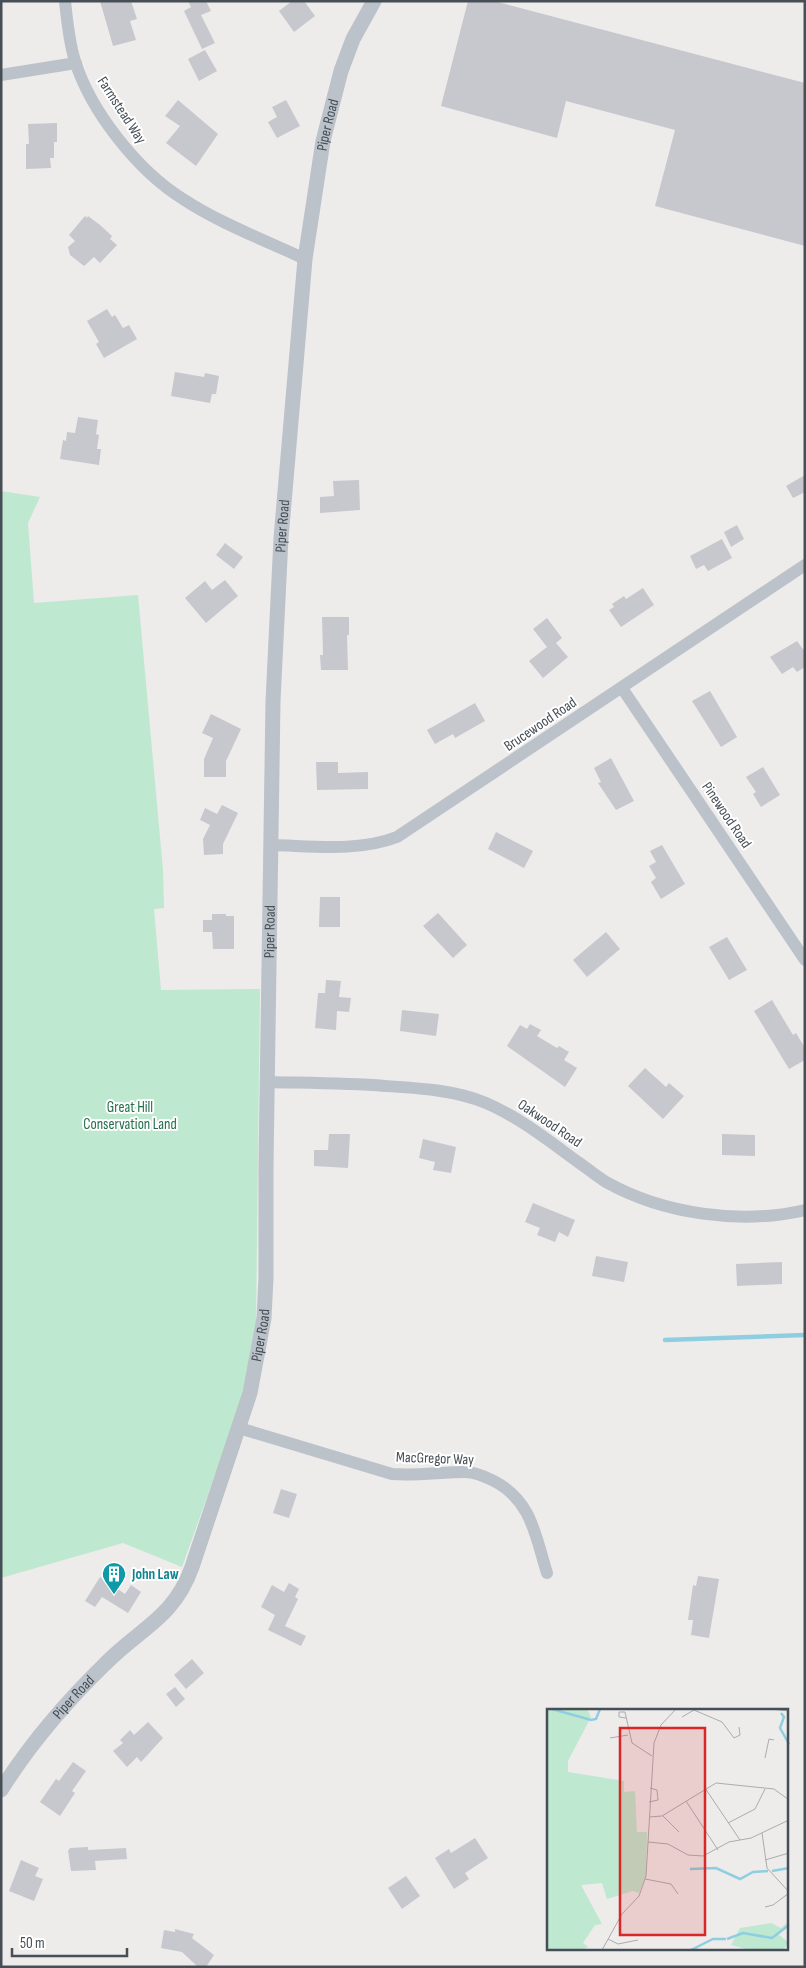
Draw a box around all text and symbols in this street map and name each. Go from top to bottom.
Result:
street label: Farmstead Way [93,73,150,148]
street label: Piper Road [313,97,343,152]
street label: Piper Road [271,499,294,553]
street label: Brucewood Road [500,693,580,756]
street label: Pinewood Road [697,778,756,852]
street label: Piper Road [260,905,280,958]
street label: Oakwood Road [514,1095,585,1152]
park label: Great Hill Conservation Land [83,1098,177,1134]
street label: Piper Road [247,1309,274,1363]
street label: MacGregor Way [396,1448,474,1469]
building icon: John Law [101,1561,127,1595]
place label: John Law [131,1565,179,1584]
street label: Piper Road [49,1671,99,1723]
inset map [547,1709,788,1950]
scale bar [12,1926,128,1958]
text: 50 m [20,1934,45,1953]

